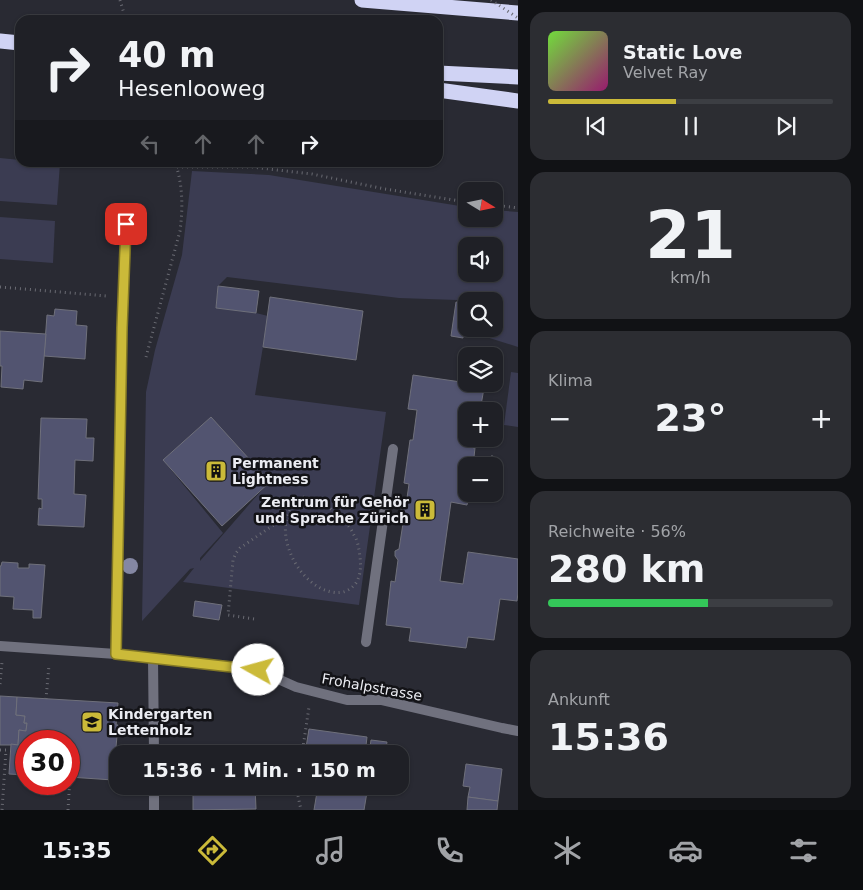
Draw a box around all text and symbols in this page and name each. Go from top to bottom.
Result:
icon: right [35,35,100,100]
text: 40 m [118,35,215,75]
text: Static Love [623,41,743,63]
text: Velvet Ray [623,63,708,82]
text: Hesenlooweg [118,76,266,101]
icon: previous [582,112,610,140]
icon: pause [677,112,705,140]
icon: next [772,112,800,140]
icon: left [136,130,164,158]
icon: ahead [189,130,217,158]
icon: ahead [242,130,270,158]
icon: right [295,130,323,158]
north arrow [458,182,502,228]
map controls [458,182,503,502]
text: 21 [645,198,736,273]
pin [105,203,147,245]
icon: arrive [112,210,140,238]
button: sound [458,237,503,282]
text: km/h [670,268,711,287]
button: search [458,292,503,337]
button: layers [458,347,503,392]
text: Klima [548,371,593,390]
text: 23° [655,396,726,440]
button: + [458,402,503,447]
text: − [548,402,571,435]
text: + [810,402,833,435]
place label: Permanent Lightness [232,455,319,487]
button: − [458,457,503,502]
building icon: Permanent Lightness [204,459,228,483]
place label: Zentrum für Gehör und Sprache Zürich [255,494,409,526]
building icon: Zentrum für Gehör und Sprache Zürich [413,498,437,522]
text: Reichweite · 56% [548,522,686,541]
text: 280 km [548,547,705,591]
position arrow [231,643,283,695]
street label: Frohalpstrasse [321,670,423,704]
text: Ankunft [548,690,610,709]
place label: Kindergarten Lettenholz [108,706,213,738]
school or university icon: Kindergarten Lettenholz [80,710,104,734]
text: 15:36 [548,715,669,759]
speed limit sign: 30 [15,730,80,795]
text: 15:36 · 1 Min. · 150 m [142,759,376,781]
icon: directions [195,833,230,868]
icon: music [313,833,348,868]
icon: phone [432,833,467,868]
icon: climate [550,833,585,868]
icon: car [668,833,703,868]
icon: filters [786,833,821,868]
text: 15:35 [42,838,112,863]

